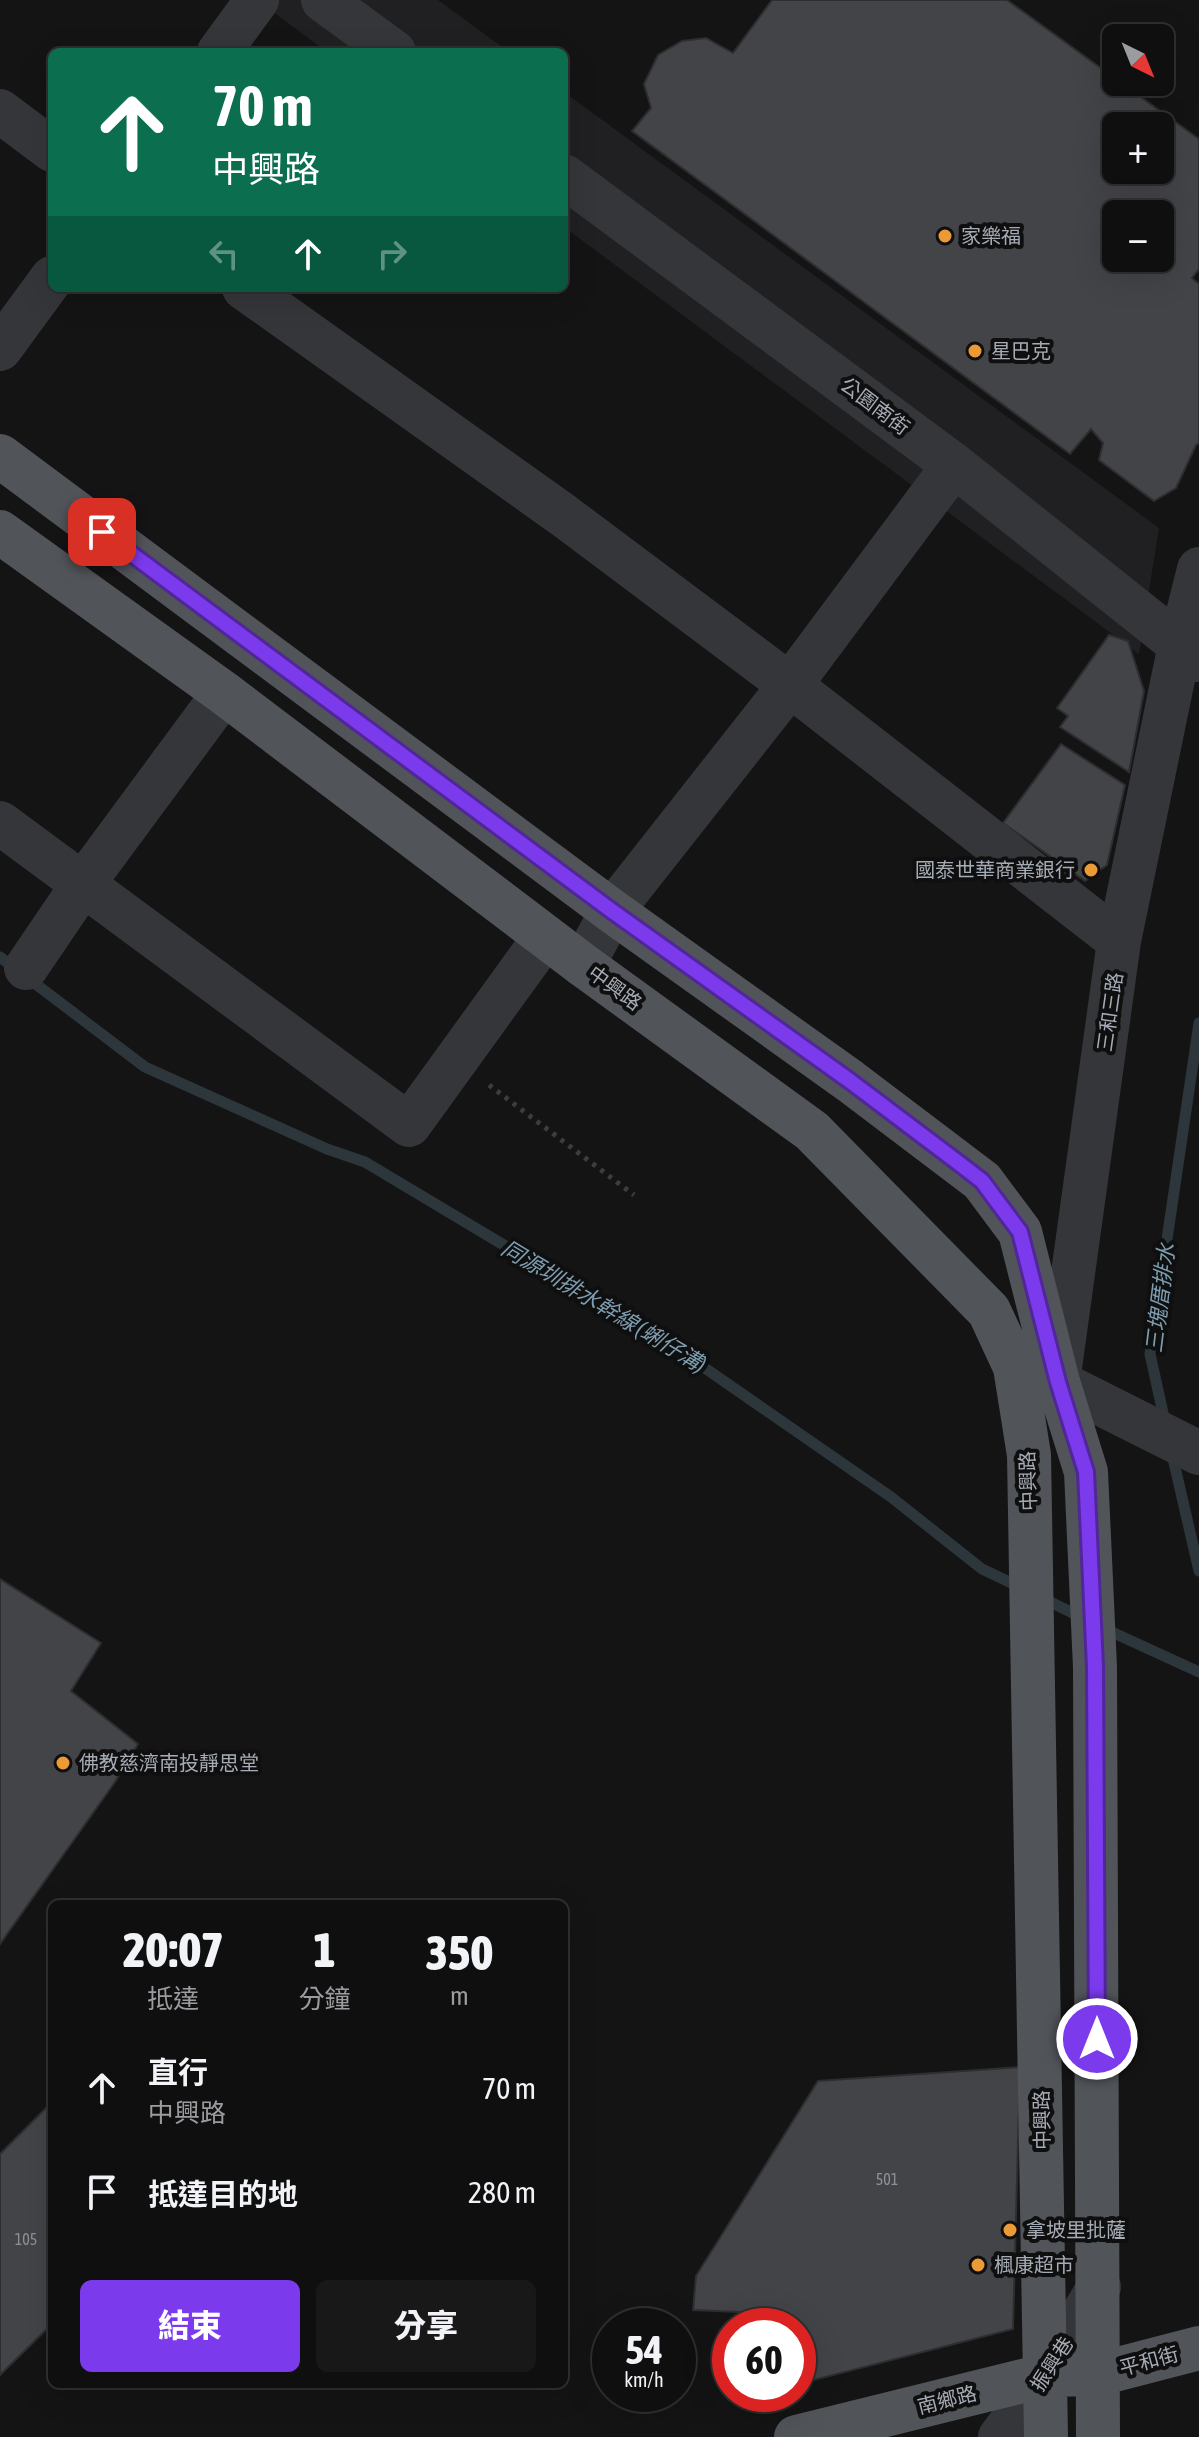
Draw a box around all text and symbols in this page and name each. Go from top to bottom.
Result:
north arrow [1102,24,1174,96]
map controls [1102,24,1174,272]
text: 70 m [212,74,313,138]
icon: ahead [80,80,184,184]
button: + [1102,112,1174,184]
text: 中興路 [212,148,320,190]
button: − [1102,200,1174,272]
place label: 家樂福 [961,224,1021,247]
marker: 家樂福 [936,227,954,245]
icon: left [202,232,246,276]
icon: ahead [286,232,330,276]
icon: right [370,232,414,276]
place label: 星巴克 [991,339,1051,362]
marker: 星巴克 [966,342,984,360]
street label: 公園南街 [836,372,914,439]
pin [68,498,136,566]
icon: arrive [80,510,124,554]
place label: 國泰世華商業銀行 [915,858,1075,881]
marker: 國泰世華商業銀行 [1082,861,1100,879]
street label: 中興路 [584,961,646,1015]
street label: 三和三路 [1093,971,1126,1053]
water label: 同源圳排水幹線 (蜊仔溝) [497,1235,711,1377]
water label: 三塊厝排水 [1140,1241,1180,1354]
street label: 中興路 [1015,1451,1040,1511]
place label: 佛教慈濟南投靜思堂 [79,1751,259,1774]
marker: 佛教慈濟南投靜思堂 [54,1754,72,1772]
text: 20:07 [123,1922,224,1977]
text: 1 [313,1922,336,1977]
text: 350 [425,1925,493,1980]
text: m [450,1981,469,2011]
text: 抵達 [147,1984,199,2014]
text: 分鐘 [299,1984,351,2014]
position arrow [1055,1997,1139,2081]
text: 直行 [148,2055,208,2089]
icon: ahead [80,2066,124,2110]
text: 70 m [482,2071,536,2105]
street label: 中興路 [1029,2090,1054,2150]
text: 中興路 [148,2098,226,2128]
icon: arrive [80,2170,124,2214]
house number: 501 [876,2170,898,2188]
text: 280 m [468,2175,536,2209]
text: 抵達目的地 [148,2177,298,2211]
place label: 拿坡里批薩 [1026,2218,1126,2241]
marker: 拿坡里批薩 [1001,2221,1019,2239]
house number: 105 [15,2230,37,2248]
place label: 楓康超市 [994,2253,1074,2276]
marker: 楓康超市 [969,2256,987,2274]
button: 結束 [80,2280,300,2372]
button: 分享 [316,2280,536,2372]
speed limit sign: 60 [712,2308,816,2412]
text: 54 [625,2327,663,2372]
street label: 振興巷 [1026,2332,1078,2395]
street label: 平和街 [1117,2342,1181,2379]
text: km/h [624,2368,664,2391]
street label: 南鄉路 [915,2381,979,2418]

